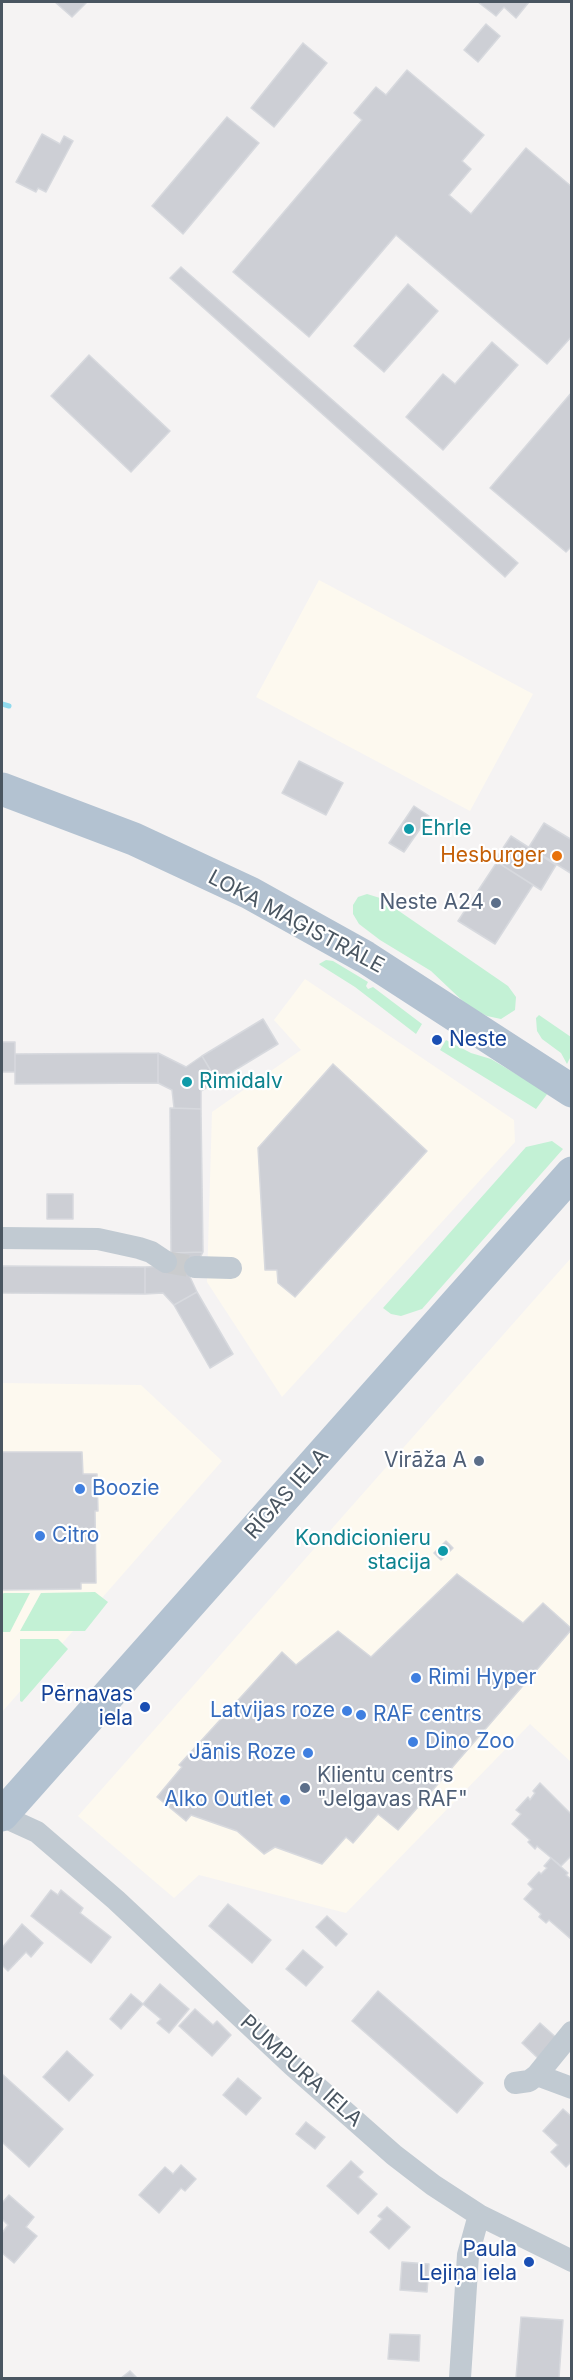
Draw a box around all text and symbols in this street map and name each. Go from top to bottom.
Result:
place label: Ehrle [421,816,472,842]
marker: Ehrle [402,822,416,836]
place label: Hesburger [440,843,545,869]
marker: Hesburger [550,849,564,863]
street label: LOKA MAĢISTRĀLE [204,865,388,979]
place label: Neste A24 [380,890,484,916]
marker: Neste A24 [489,896,503,910]
place label: Neste [449,1027,507,1053]
marker: Neste [430,1033,444,1047]
place label: Rimidalv [199,1069,283,1095]
marker: Rimidalv [180,1075,194,1089]
street label: RĪGAS IELA [240,1444,334,1544]
place label: Virāža A [384,1448,467,1474]
marker: Virāža A [472,1454,486,1468]
place label: Boozie [92,1476,160,1502]
marker: Boozie [73,1482,87,1496]
place label: Citro [52,1523,99,1549]
place label: Kondicionieru stacija [295,1526,431,1576]
marker: Citro [33,1529,47,1543]
marker: Kondicionieru stacija [436,1544,450,1558]
place label: Rimi Hyper [428,1665,537,1691]
marker: Rimi Hyper [409,1671,423,1685]
place label: Pērnavas iela [41,1682,133,1732]
place label: Latvijas roze [210,1698,335,1724]
marker: Pērnavas iela [138,1700,152,1714]
place label: RAF centrs [373,1702,482,1728]
marker: Latvijas roze [340,1704,354,1718]
marker: RAF centrs [354,1708,368,1722]
place label: Dino Zoo [425,1729,515,1755]
marker: Dino Zoo [406,1735,420,1749]
place label: Jānis Roze [189,1740,296,1766]
marker: Jānis Roze [301,1746,315,1760]
place label: Klientu centrs "Jelgavas RAF" [317,1763,468,1813]
marker: Klientu centrs "Jelgavas RAF" [298,1781,312,1795]
place label: Alko Outlet [164,1787,273,1813]
marker: Alko Outlet [278,1793,292,1807]
street label: PUMPURA IELA [235,2010,367,2132]
place label: Paula Lejiņa iela [418,2237,517,2287]
marker: Paula Lejiņa iela [522,2255,536,2269]

